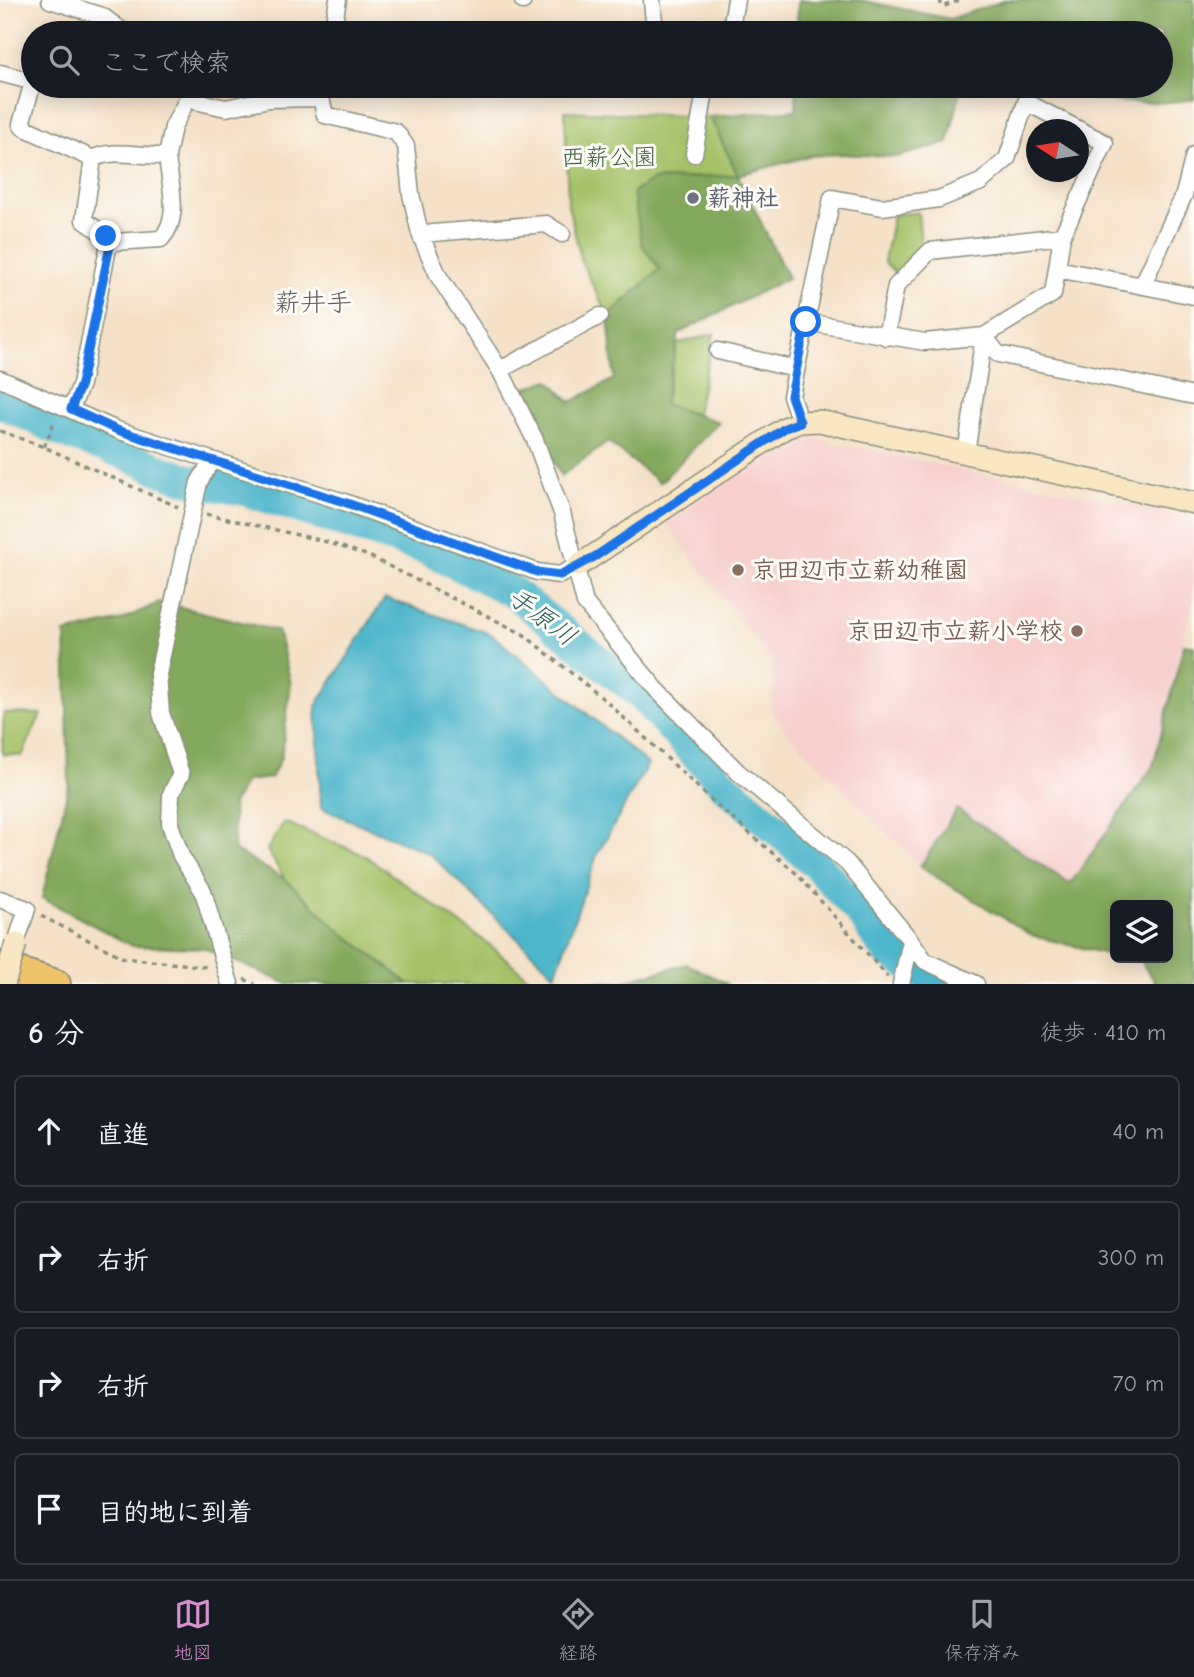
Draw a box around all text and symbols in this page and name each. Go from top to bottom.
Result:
search box [21,21,1173,98]
icon: search [45,41,83,79]
text: ここで検索 [101,48,231,78]
north arrow [1026,119,1089,182]
park label: 西薪公園 [561,143,657,171]
place label: 薪神社 [707,184,779,212]
marker: 薪神社 [685,190,701,206]
route end [90,220,121,251]
district label: 薪井手 [274,288,352,318]
route start [790,306,821,337]
place label: 京田辺市立薪幼稚園 [752,556,968,584]
marker: 京田辺市立薪幼稚園 [730,562,746,578]
water label: 手原川 [502,582,582,652]
place label: 京田辺市立薪小学校 [847,617,1063,645]
marker: 京田辺市立薪小学校 [1069,623,1085,639]
map controls [1110,900,1173,963]
button: layers [1110,900,1173,963]
text: 6 分 [28,1016,84,1051]
text: 徒歩 · 410 m [1040,1019,1166,1046]
icon: ahead [30,1112,68,1150]
text: 40 m [1112,1118,1164,1145]
text: 直進 [97,1120,149,1150]
icon: right [30,1238,68,1276]
text: 300 m [1098,1244,1164,1271]
text: 右折 [97,1246,149,1276]
icon: right [30,1364,68,1402]
text: 70 m [1112,1370,1164,1397]
text: 右折 [97,1372,149,1402]
icon: arrive [30,1490,68,1528]
text: 目的地に到着 [97,1498,253,1528]
tab: 地図 [174,1595,212,1664]
tab: 経路 [559,1595,597,1664]
tab: 保存済み [944,1595,1020,1664]

